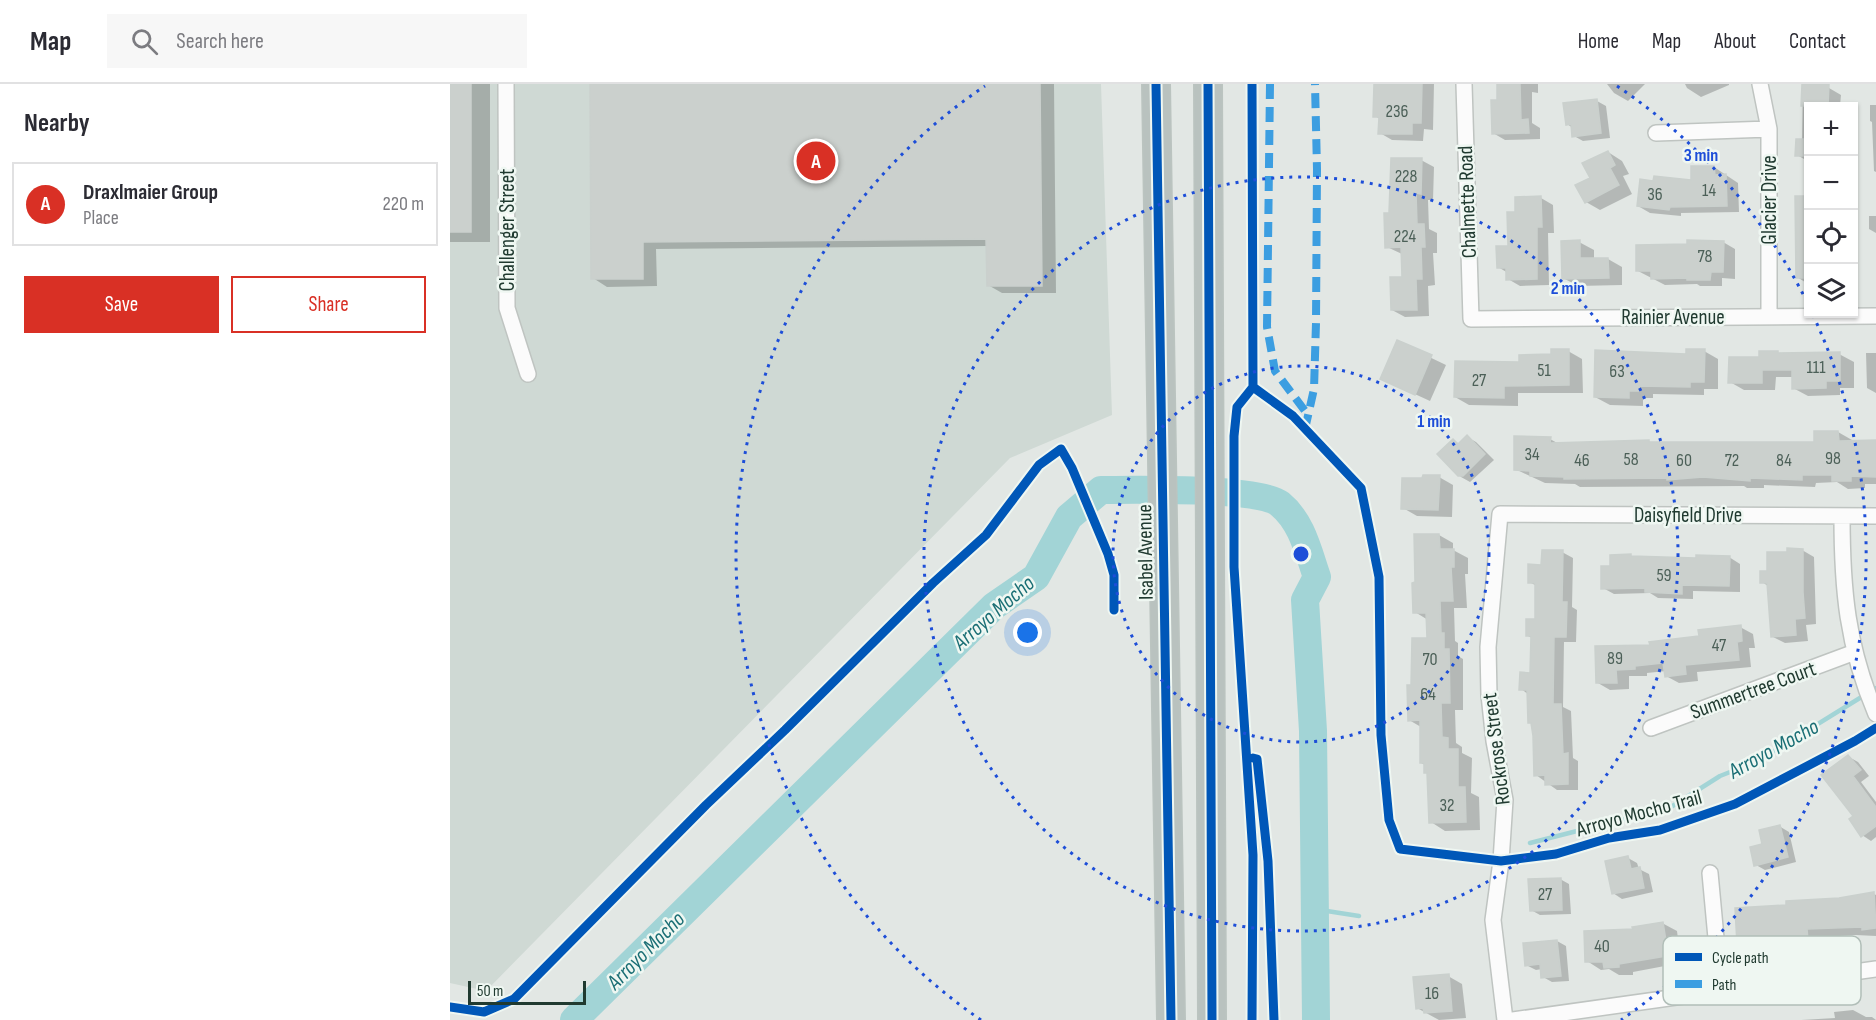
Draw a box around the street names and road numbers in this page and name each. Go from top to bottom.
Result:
street label: Chalmette Road [1453,145,1482,259]
street label: Glacier Drive [1757,155,1782,245]
street label: Challenger Street [495,169,520,291]
street label: Rainier Avenue [1621,305,1725,330]
street label: Daisyfield Drive [1634,503,1742,528]
street label: Isabel Avenue [1132,504,1159,600]
street label: Summertree Court [1687,656,1819,725]
street label: Rockrose Street [1477,692,1516,806]
street label: Arroyo Mocho Trail [1573,785,1705,842]

